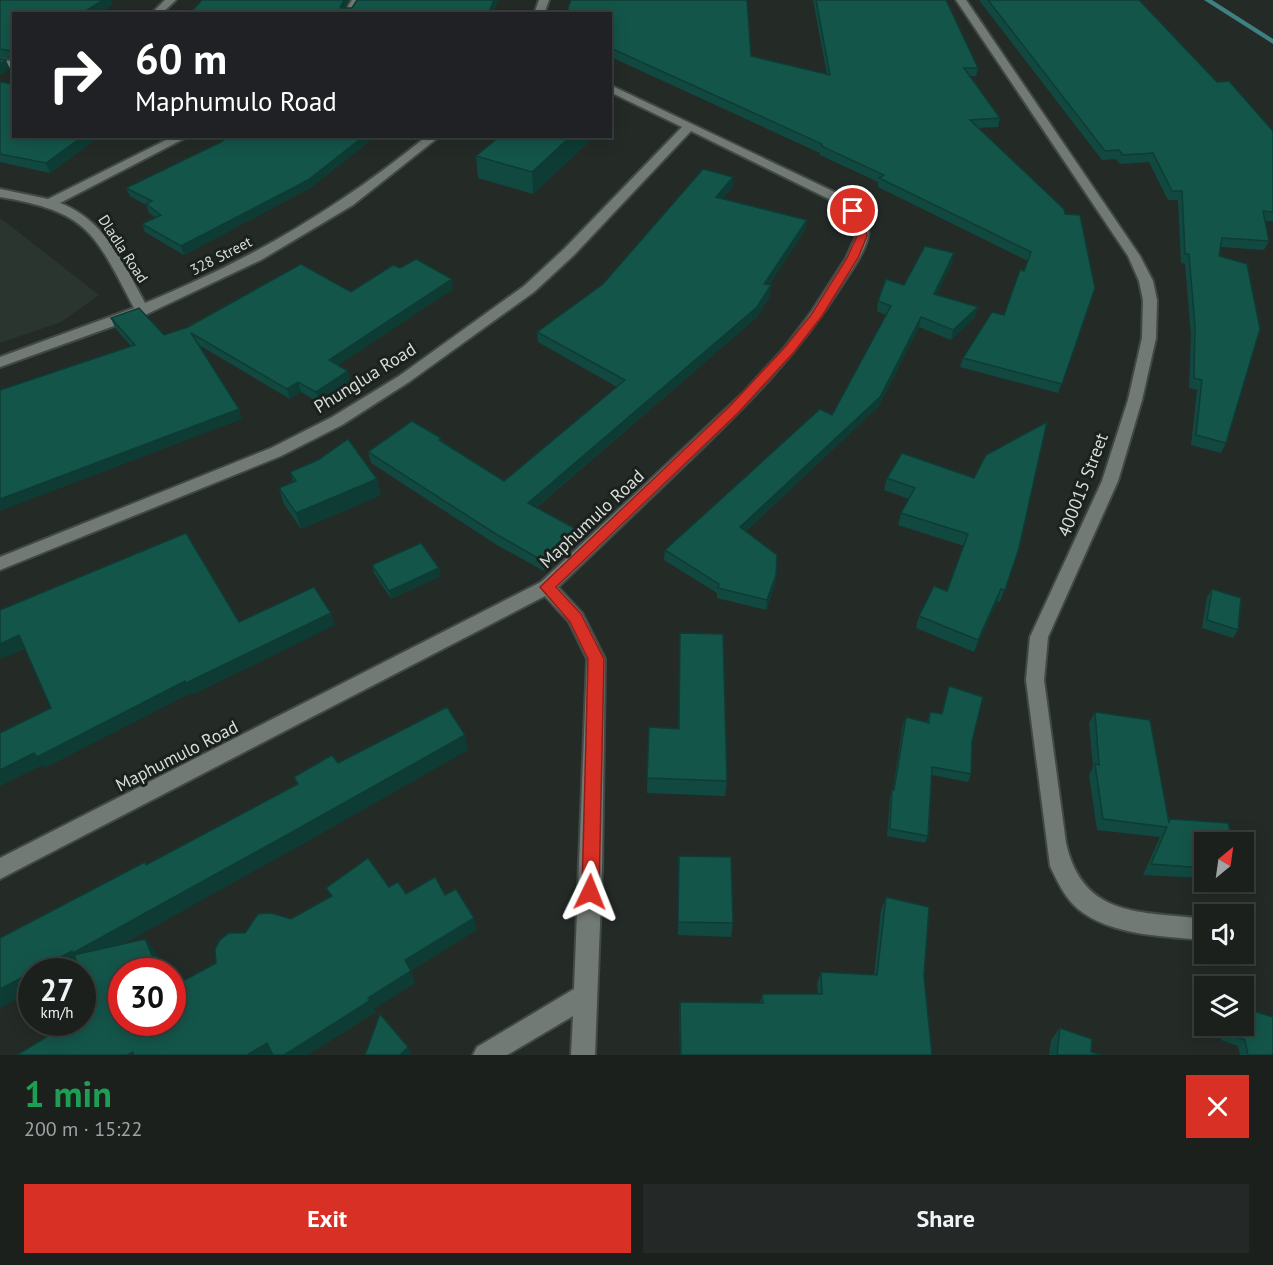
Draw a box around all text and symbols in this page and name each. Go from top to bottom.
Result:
text: 60 m [135,31,227,86]
icon: right [36,36,114,114]
text: Maphumulo Road [135,84,337,118]
pin [827,185,878,236]
icon: arrive [836,194,869,227]
street label: Dladla Road [94,211,152,286]
street label: 328 Street [187,232,255,279]
street label: Phunglua Road [309,337,420,418]
street label: 400015 Street [1052,430,1113,540]
street label: Maphumulo Road [535,464,649,573]
street label: Maphumulo Road [112,715,242,796]
north arrow [1194,832,1254,892]
map controls [1194,832,1254,1036]
position arrow [558,860,622,924]
button: sound [1194,904,1254,964]
speed limit sign: 30 [108,958,186,1036]
text: 27 [40,970,74,1009]
button: layers [1194,976,1254,1036]
text: km/h [41,1003,73,1022]
text: 1 min [24,1070,112,1117]
button: close [1186,1075,1249,1138]
text: 200 m · 15:22 [24,1116,142,1142]
button: Exit [24,1184,631,1253]
button: Share [643,1184,1249,1253]

